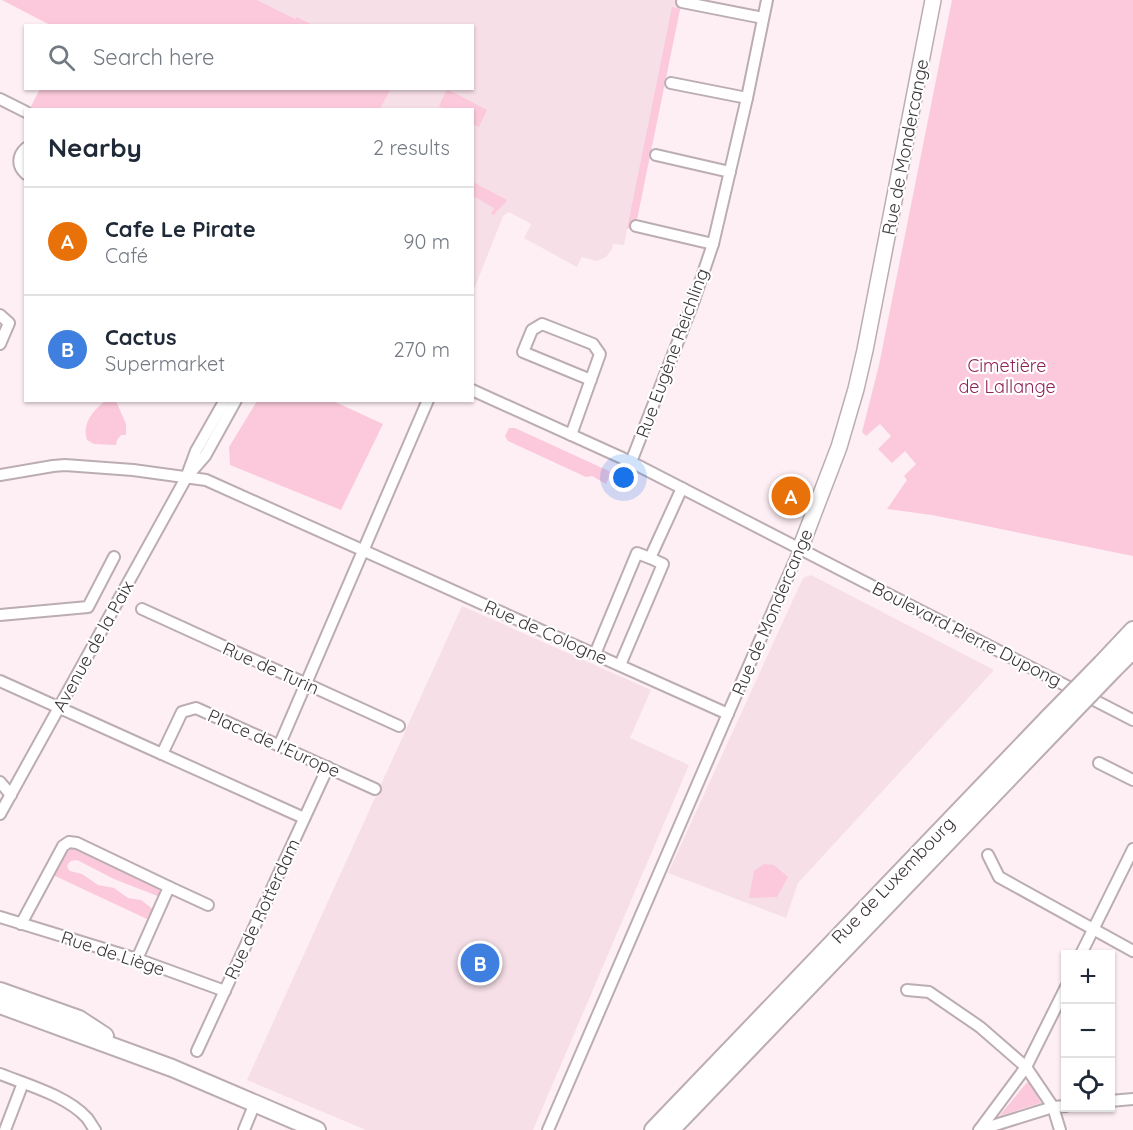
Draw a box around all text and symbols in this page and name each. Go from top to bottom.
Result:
search box [24,24,474,90]
icon: search [45,41,78,74]
text: Search here [93,43,214,71]
street label: Rue de Mondercange [877,57,933,237]
text: Nearby [48,131,142,164]
text: 2 results [373,135,450,160]
text: Cafe Le Pirate [105,215,256,243]
text: A [61,229,74,254]
text: 90 m [403,229,450,254]
text: Café [105,243,148,268]
street label: Rue Eugène Reichling [631,265,713,441]
text: Cactus [105,323,177,351]
text: B [61,337,74,362]
text: 270 m [393,337,450,362]
text: Supermarket [105,351,225,376]
park label: Cimetière de Lallange [958,354,1056,398]
your location [609,463,638,492]
pin: A [772,474,810,518]
street label: Rue de Mondercange [727,525,817,699]
street label: Avenue de la Paix [47,576,139,716]
street label: Boulevard Pierre Dupong [868,576,1066,692]
street label: Rue de Cologne [481,595,611,669]
street label: Rue de Turin [219,636,323,700]
street label: Place de l'Europe [204,704,344,782]
street label: Rue de Luxembourg [826,812,960,948]
street label: Rue de Rotterdam [219,835,305,983]
street label: Rue de Liège [58,925,168,981]
pin: B [460,940,500,986]
map controls [1061,950,1115,1112]
button: + [1061,950,1115,1004]
button: − [1061,1004,1115,1058]
button: locate [1061,1058,1115,1112]

